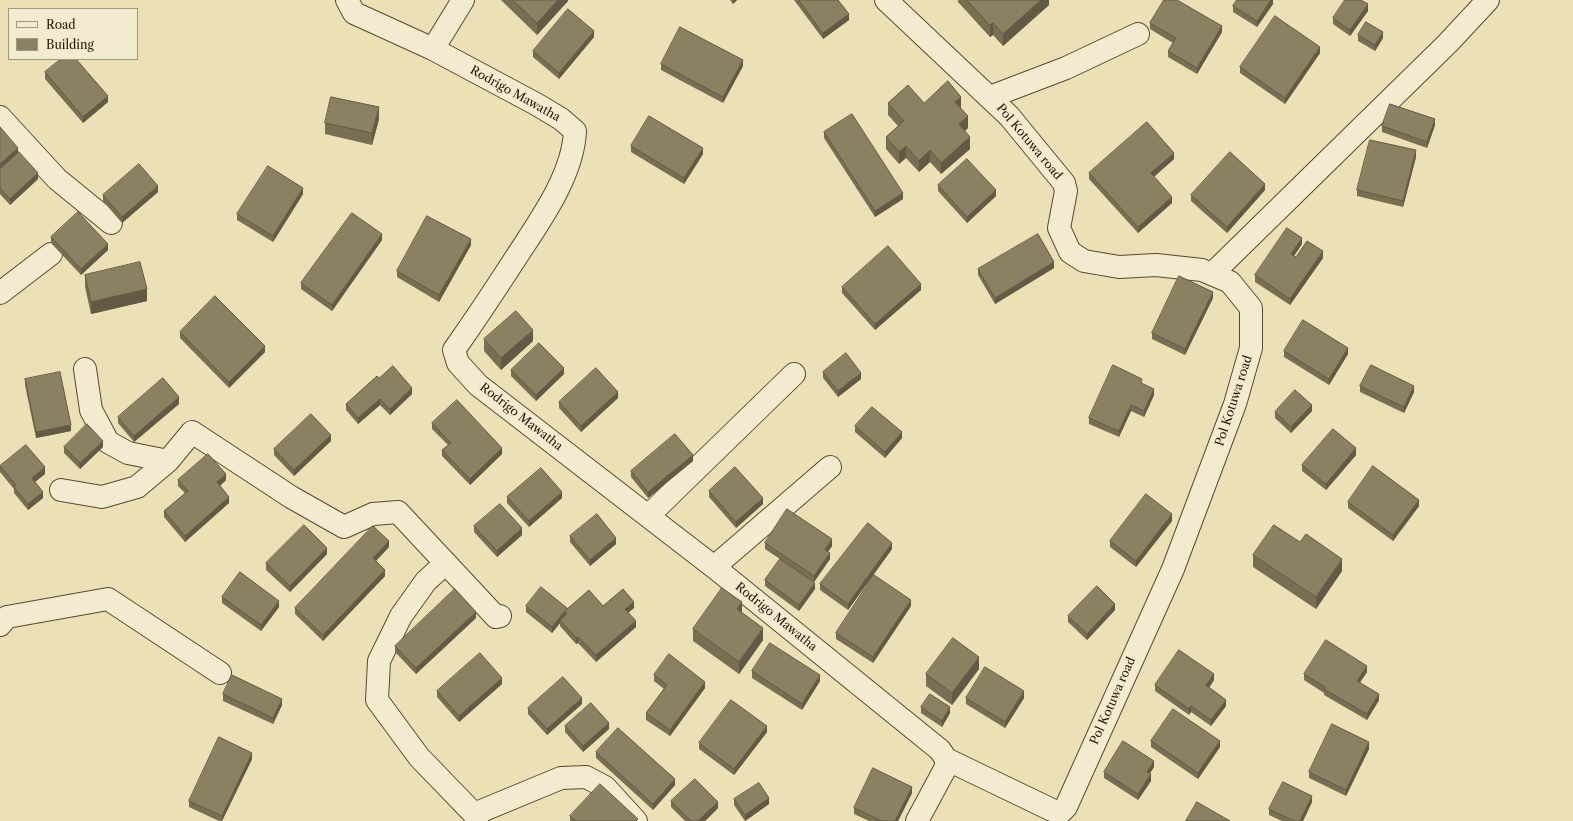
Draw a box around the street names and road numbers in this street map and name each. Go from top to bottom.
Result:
street label: Rodrigo Mawatha [467,63,563,125]
street label: Pol Kotuwa road [993,101,1065,183]
street label: Pol Kotuwa road [1213,354,1255,448]
street label: Rodrigo Mawatha [477,380,565,454]
street label: Rodrigo Mawatha [732,580,820,654]
street label: Pol Kotuwa road [1087,655,1139,747]

